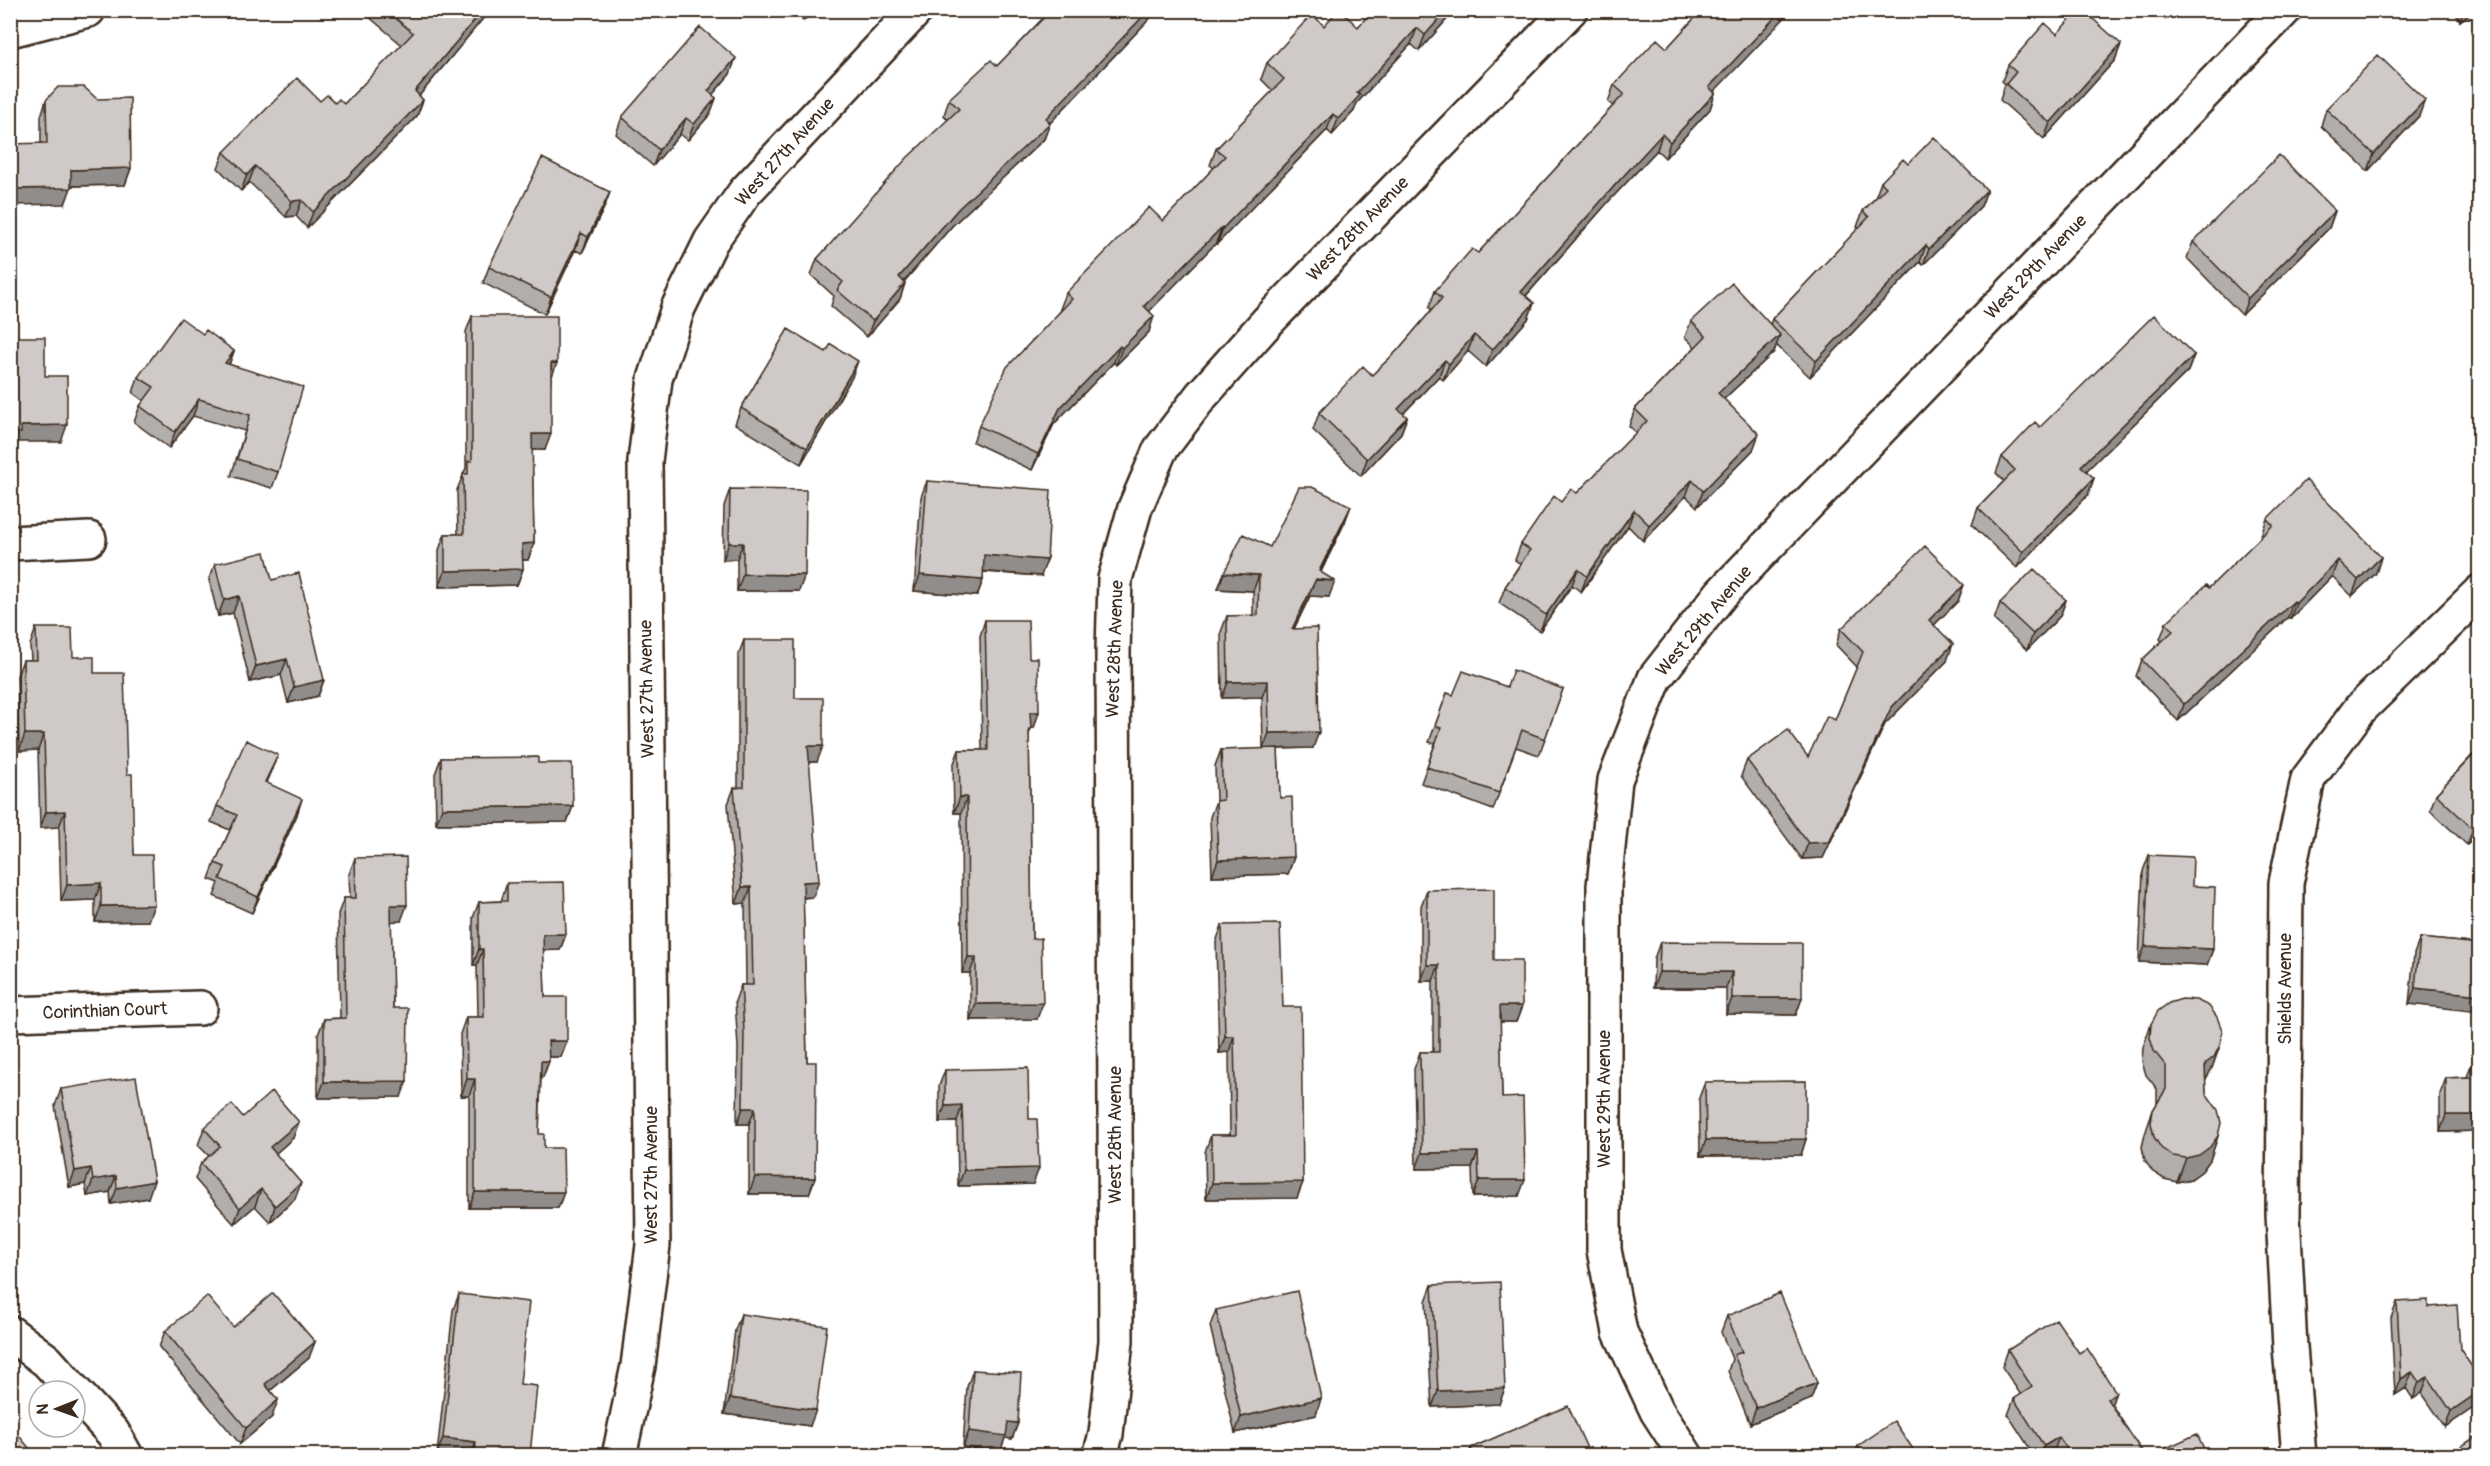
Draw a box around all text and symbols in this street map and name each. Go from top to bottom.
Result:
street label: West 27th Avenue [730,93,840,211]
street label: West 28th Avenue [1302,171,1414,286]
street label: West 29th Avenue [1980,209,2092,325]
street label: West 29th Avenue [1651,561,1757,681]
street label: West 28th Avenue [1101,580,1129,718]
street label: West 27th Avenue [634,620,660,758]
street label: Shields Avenue [2274,933,2297,1045]
street label: Corinthian Court [42,997,168,1025]
street label: West 29th Avenue [1593,1030,1616,1168]
street label: West 28th Avenue [1104,1066,1127,1204]
street label: West 27th Avenue [640,1106,663,1244]
north arrow [27,1379,87,1439]
text: N [33,1403,53,1415]

